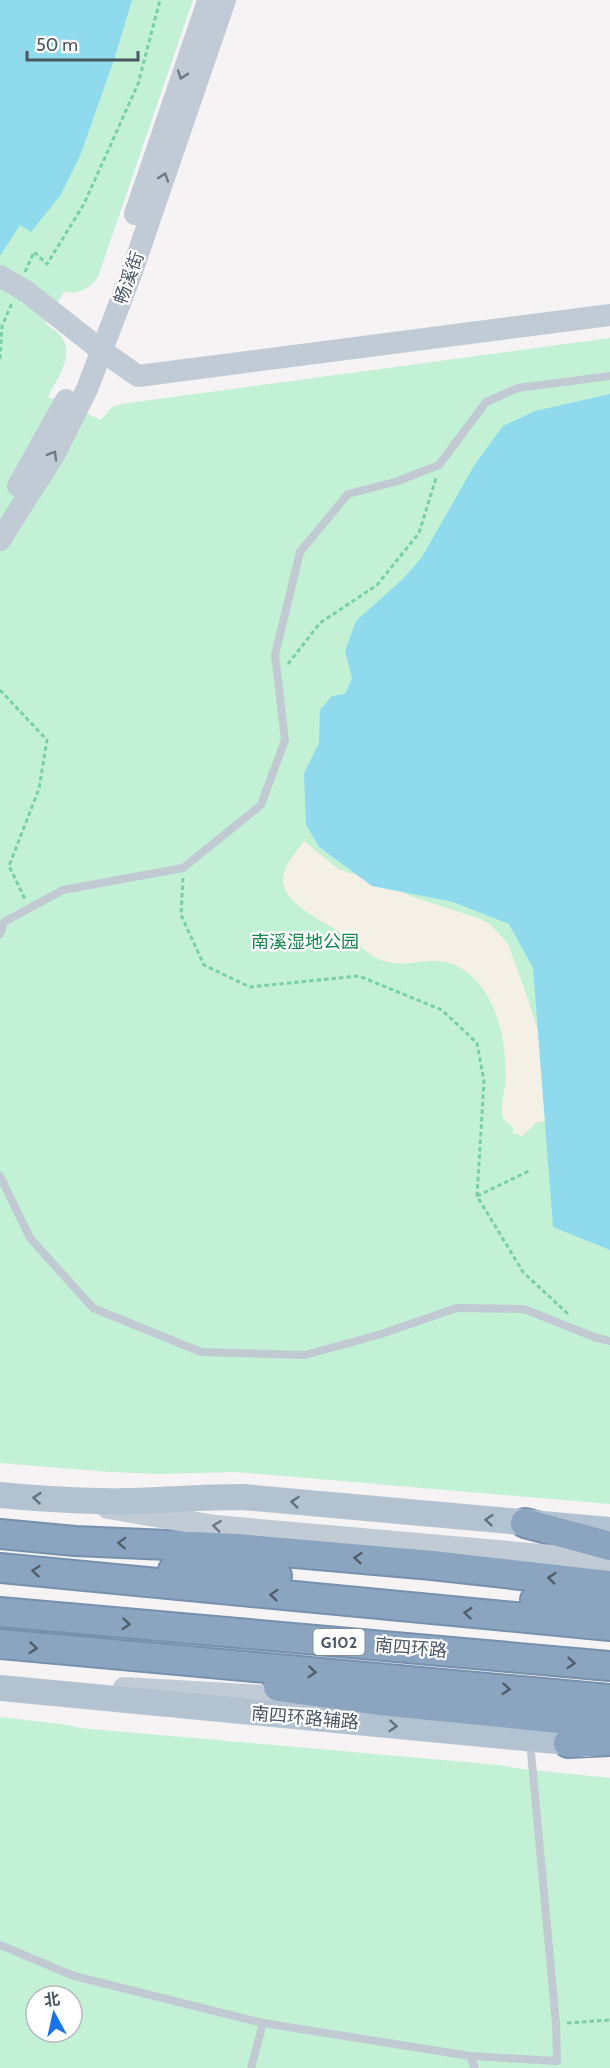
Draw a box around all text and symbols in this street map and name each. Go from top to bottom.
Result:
scale bar [27,24,138,62]
text: 50 m [36,34,78,56]
one-way arrow [177,69,190,80]
one-way arrow [157,172,169,183]
street label: 畅溪街 [109,249,149,307]
one-way arrow [46,451,58,461]
park label: 南溪湿地公园 [251,931,359,953]
one-way arrow [33,1492,42,1505]
one-way arrow [290,1496,299,1509]
one-way arrow [484,1514,493,1527]
one-way arrow [212,1520,221,1533]
one-way arrow [117,1537,126,1549]
one-way arrow [353,1552,362,1565]
one-way arrow [32,1565,41,1578]
one-way arrow [547,1573,556,1585]
one-way arrow [269,1589,278,1602]
one-way arrow [464,1607,473,1620]
one-way arrow [121,1617,131,1630]
road number: G102 [314,1629,364,1655]
street label: 南四环路 [374,1634,448,1662]
one-way arrow [28,1641,37,1654]
one-way arrow [567,1656,576,1669]
one-way arrow [307,1665,316,1678]
one-way arrow [502,1682,511,1695]
street label: 南四环路辅路 [250,1702,360,1734]
one-way arrow [388,1719,397,1732]
north arrow [24,1984,84,2044]
text: 北 [43,1989,61,2010]

